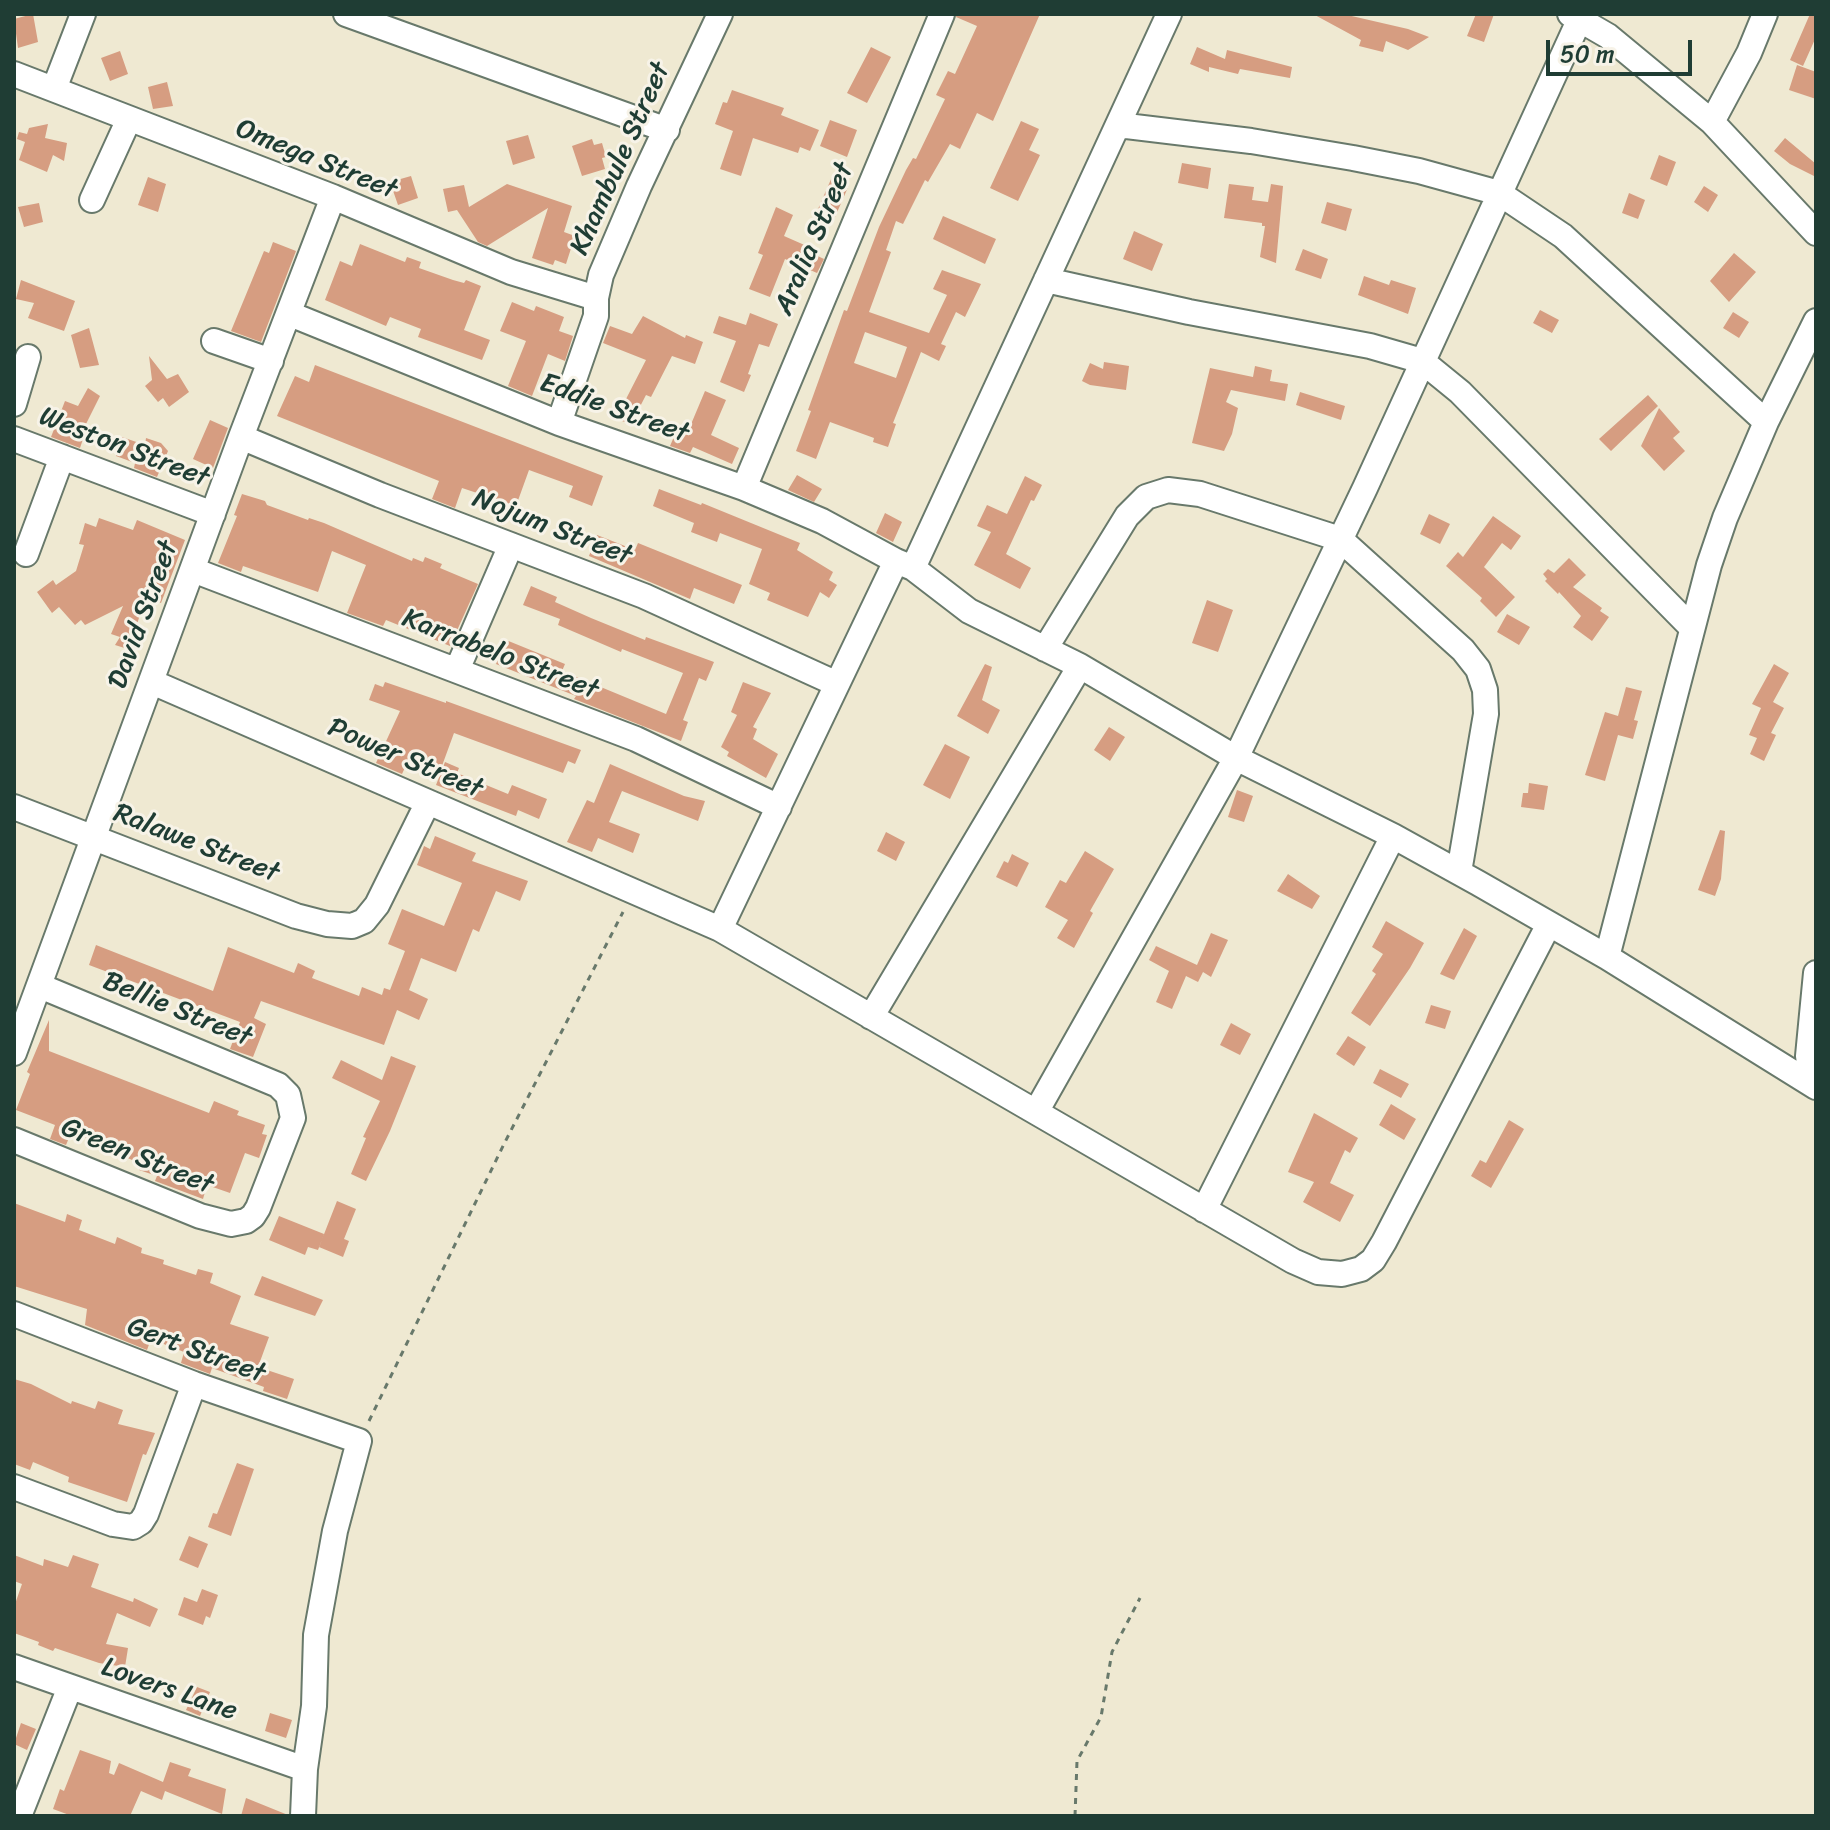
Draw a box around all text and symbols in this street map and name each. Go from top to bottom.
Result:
scale bar [1550,24,1696,74]
text: 50 m [1560,33,1615,75]
street label: Khambule Street [563,57,679,261]
street label: Omega Street [230,112,402,208]
street label: Aralia Street [768,158,862,320]
street label: Eddie Street [535,367,693,451]
street label: Weston Street [34,400,214,496]
street label: Nojum Street [468,482,636,574]
street label: David Street [102,536,186,694]
street label: Karrabelo Street [397,602,603,708]
street label: Power Street [322,711,488,807]
street label: Ralawe Street [108,797,284,891]
street label: Bellie Street [98,965,256,1055]
street label: Green Street [56,1111,218,1203]
street label: Gert Street [123,1311,269,1391]
street label: Lovers Lane [97,1651,241,1729]

